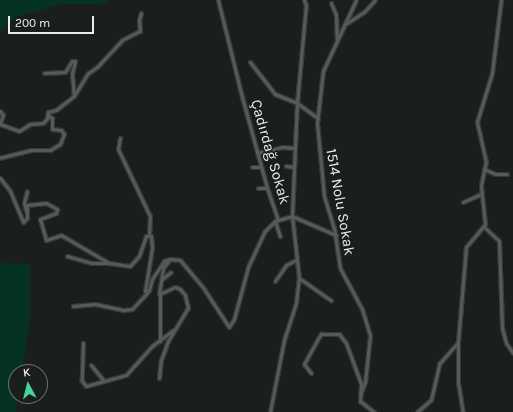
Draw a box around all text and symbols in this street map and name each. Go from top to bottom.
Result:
scale bar [10,8,96,34]
text: 200 m [15,16,50,30]
street label: Çadırdağ Sokak [246,98,294,206]
street label: 1514 Nolu Sokak [322,147,358,257]
north arrow [8,364,48,404]
text: K [22,366,31,379]

